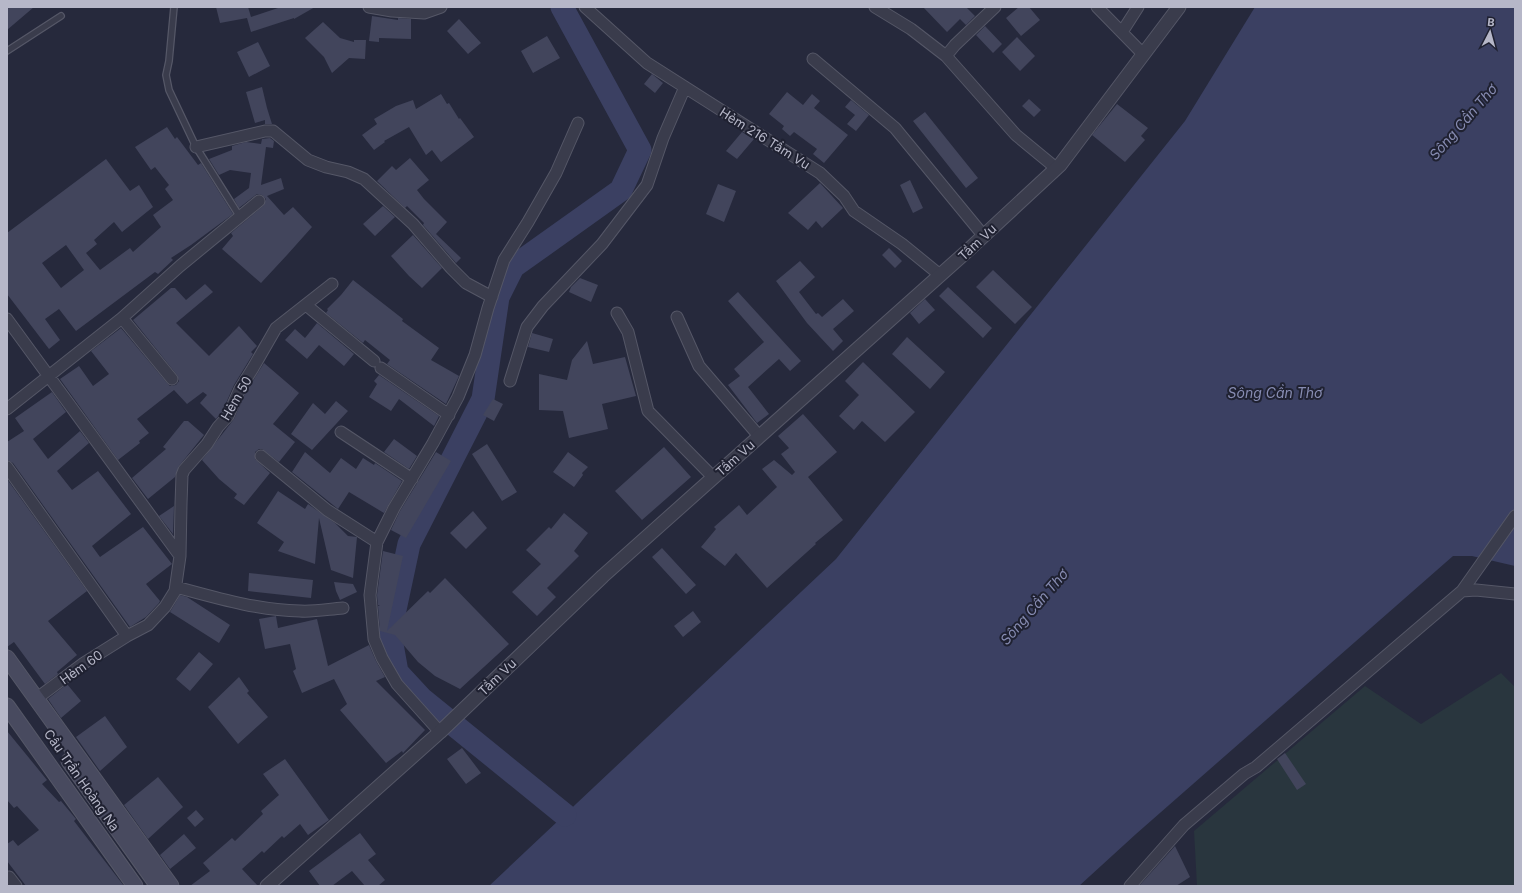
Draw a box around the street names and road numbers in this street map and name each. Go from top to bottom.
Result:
street label: Hẻm 216 Tầm Vu [717,104,813,172]
street label: Tầm Vu [955,220,999,264]
street label: Hẻm 50 [217,373,255,423]
street label: Tầm Vu [712,437,758,479]
street label: Hẻm 60 [57,647,105,687]
street label: Tầm Vu [475,655,519,699]
street label: Cầu Trần Hoàng Na [41,726,123,834]

